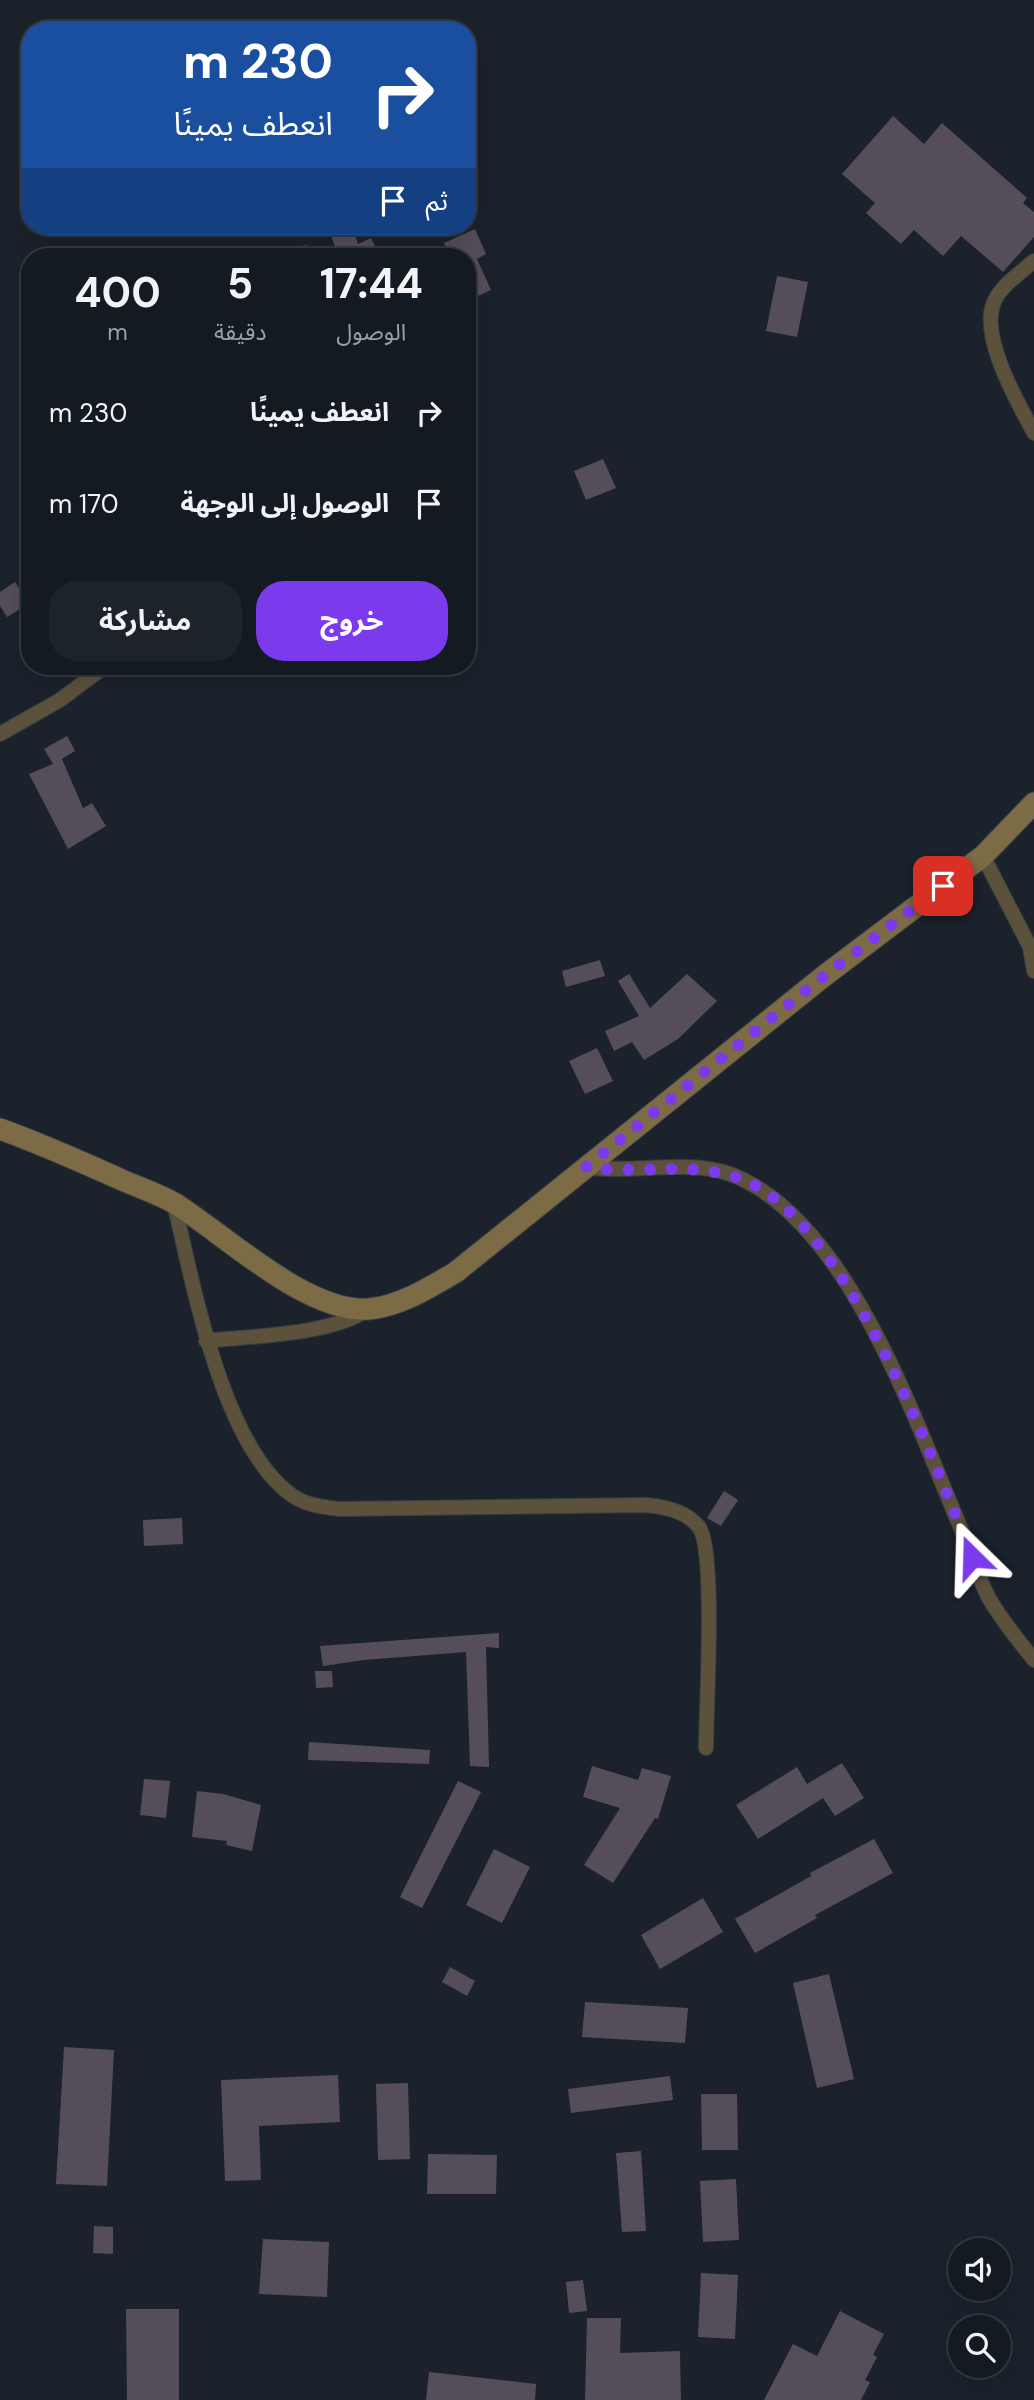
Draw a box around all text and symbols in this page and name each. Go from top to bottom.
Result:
text: 230 m [183,29,333,93]
icon: right [357,49,448,140]
text: انعطف يمينًا [173,103,333,145]
icon: arrive [374,182,412,220]
text: ثم [426,184,448,218]
text: 5 [227,256,253,311]
text: 17:44 [320,256,423,311]
text: 400 [74,265,161,320]
text: m [107,317,128,347]
text: دقيقة [214,317,266,347]
text: الوصول [336,317,406,347]
icon: right [410,394,448,432]
text: انعطف يمينًا [250,395,389,429]
text: 230 m [49,396,127,430]
icon: arrive [410,485,448,523]
text: الوصول إلى الوجهة [180,486,389,520]
text: 170 m [49,487,119,521]
button: مشاركة [49,581,242,661]
button: خروج [256,581,448,661]
pin [913,856,973,916]
icon: arrive [924,867,962,905]
position arrow [935,1520,1009,1594]
map controls [948,2238,1011,2378]
button: sound [948,2238,1011,2301]
button: search [948,2315,1011,2378]

